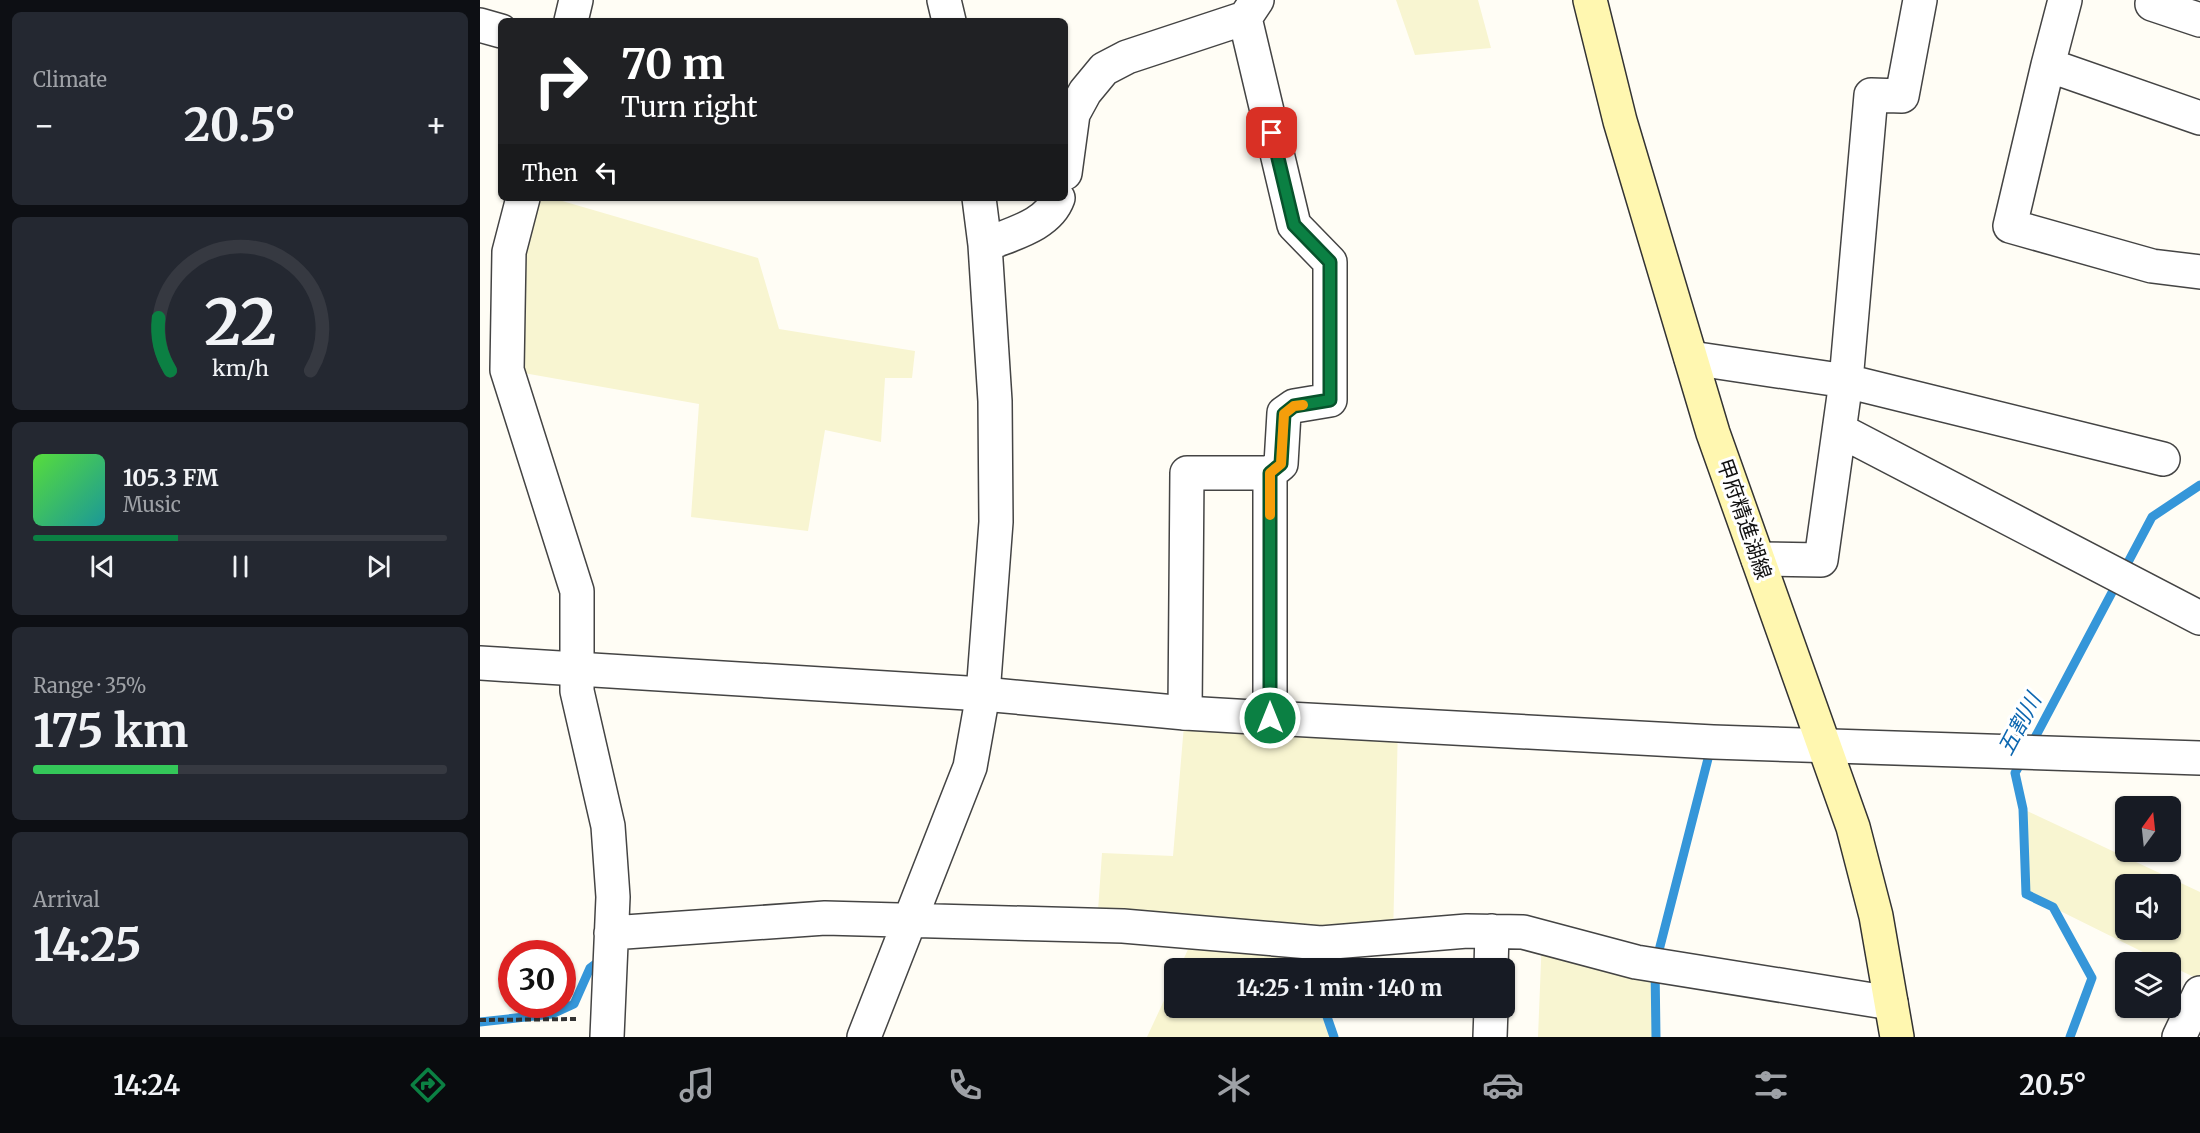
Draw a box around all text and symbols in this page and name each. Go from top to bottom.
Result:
text: 70 m [621,38,725,90]
icon: right [522,42,600,120]
text: Climate [33,67,107,92]
text: Turn right [621,90,758,124]
text: 20.5° [184,97,296,153]
text: − [33,105,55,146]
text: + [425,105,447,146]
pin [1246,107,1297,158]
icon: arrive [1255,116,1288,149]
icon: left [590,156,623,189]
text: Then [522,159,578,187]
text: 22 [204,284,276,362]
text: km/h [212,355,268,382]
street label: 甲府精進湖線 [1711,455,1778,583]
text: 105.3 FM [123,464,218,492]
text: Music [123,492,181,517]
icon: previous [86,550,119,583]
icon: pause [224,550,257,583]
icon: next [362,550,395,583]
text: Range · 35% [33,673,147,698]
position arrow [1238,686,1302,750]
water label: 五割川 [1991,687,2048,760]
text: 175 km [33,703,188,759]
north arrow [2115,796,2181,862]
map controls [2115,796,2181,1018]
button: sound [2115,874,2181,940]
text: Arrival [33,887,100,912]
text: 14:25 [33,917,142,973]
speed limit sign: 30 [498,940,576,1018]
button: layers [2115,952,2181,1018]
text: 14:25 · 1 min · 140 m [1237,974,1442,1002]
icon: directions [407,1064,449,1106]
icon: music [676,1064,718,1106]
icon: phone [944,1064,986,1106]
icon: climate [1213,1064,1255,1106]
icon: car [1482,1064,1524,1106]
icon: filters [1750,1064,1792,1106]
text: 14:24 [113,1068,180,1102]
text: 20.5° [2019,1068,2087,1102]

